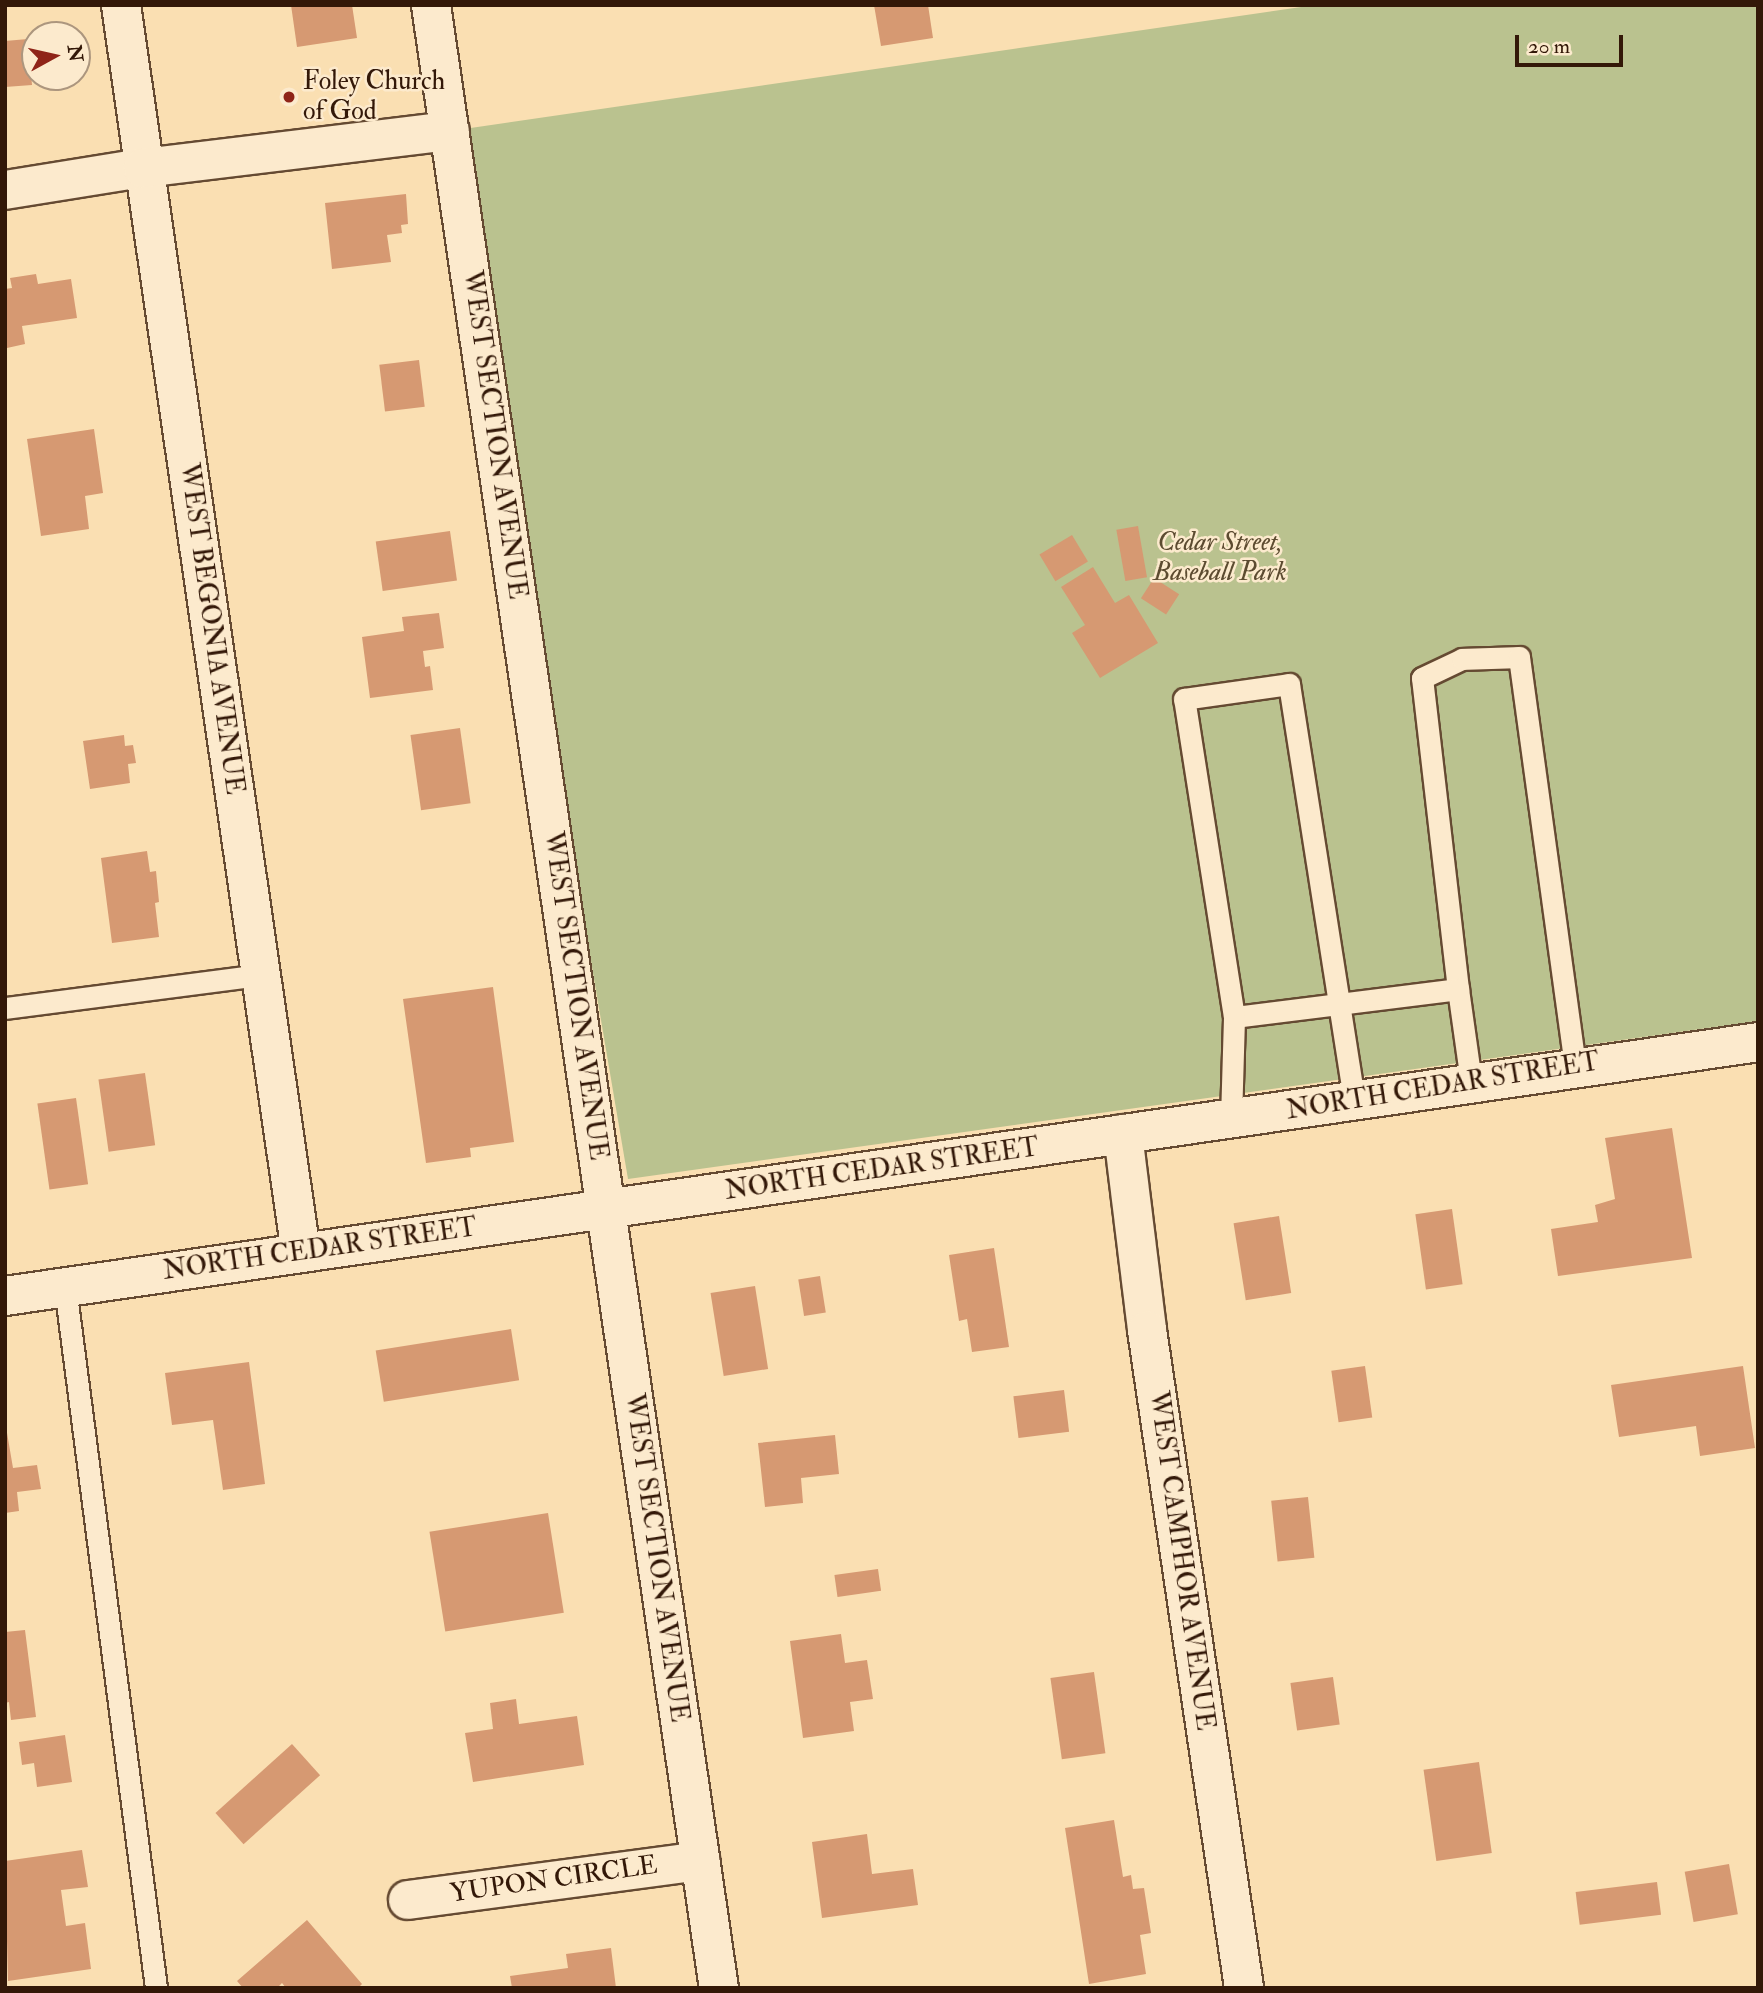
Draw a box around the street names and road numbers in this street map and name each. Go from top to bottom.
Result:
street label: WEST SECTION AVENUE [455,269,533,601]
street label: WEST BEGONIA AVENUE [172,461,250,797]
street label: WEST SECTION AVENUE [536,830,614,1162]
street label: NORTH CEDAR STREET [1284,1047,1602,1127]
street label: NORTH CEDAR STREET [723,1133,1041,1207]
street label: NORTH CEDAR STREET [161,1213,479,1287]
street label: WEST CAMPHOR AVENUE [1142,1389,1220,1733]
street label: WEST SECTION AVENUE [617,1392,695,1724]
street label: YUPON CIRCLE [448,1850,660,1910]

